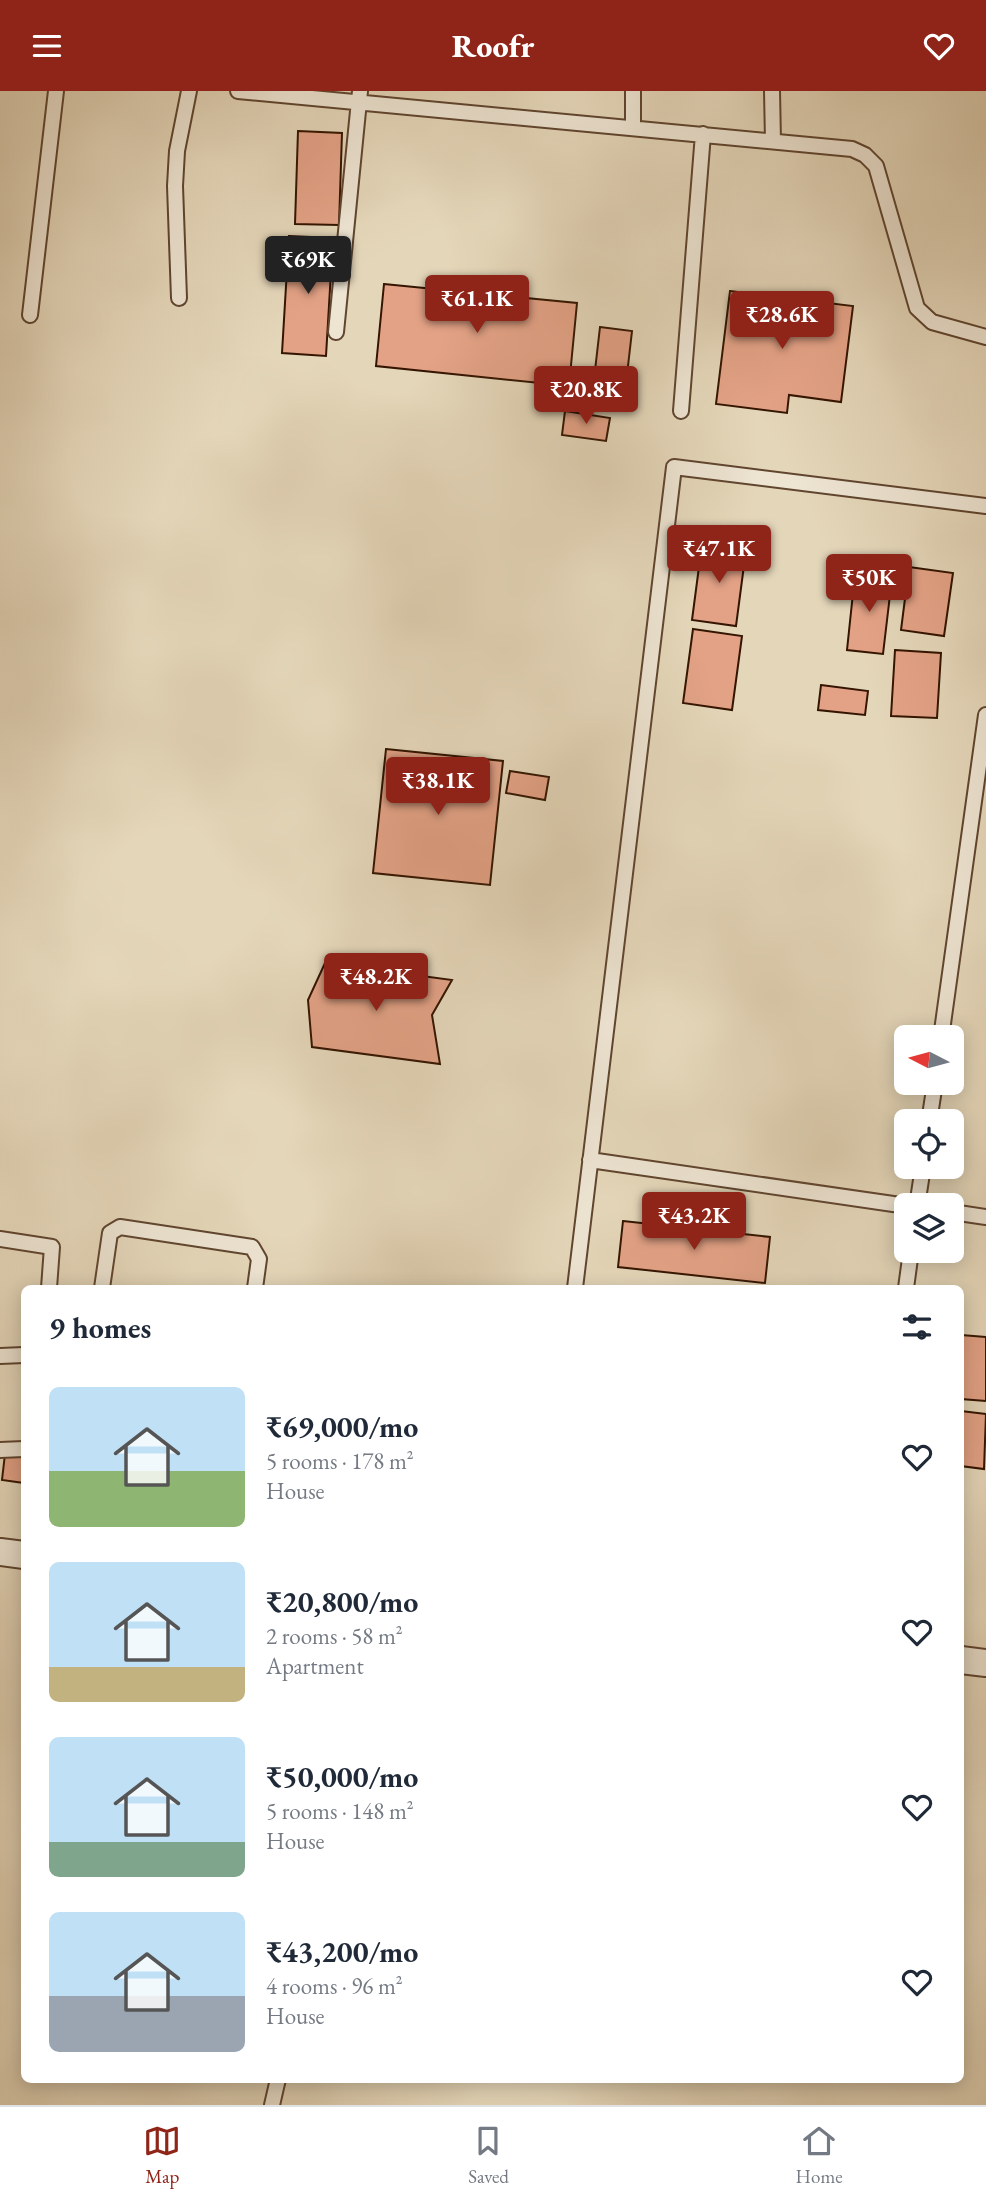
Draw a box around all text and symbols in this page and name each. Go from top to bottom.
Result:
text: Roofr [452,25,534,67]
icon: menu [28,27,66,65]
icon: heart [920,27,958,65]
pin: ₹69K [267,237,349,296]
text: ₹69K [281,244,335,274]
pin: ₹61.1K [420,275,534,335]
text: ₹61.1K [441,283,513,313]
pin: ₹28.6K [725,292,839,351]
text: ₹28.6K [746,299,818,329]
pin: ₹20.8K [529,367,643,426]
text: ₹20.8K [550,374,622,404]
pin: ₹47.1K [662,525,776,585]
text: ₹47.1K [683,533,755,563]
pin: ₹50K [828,554,910,614]
text: ₹50K [842,562,896,592]
pin: ₹38.1K [381,757,495,817]
text: ₹38.1K [402,765,474,795]
pin: ₹48.2K [319,953,433,1013]
text: ₹48.2K [340,961,412,991]
north arrow [894,1025,964,1095]
map controls [894,1025,964,1263]
button: locate [894,1109,964,1179]
pin: ₹43.2K [637,1193,751,1252]
button: layers [894,1193,964,1263]
text: ₹43.2K [658,1200,730,1230]
text: 9 homes [49,1308,151,1347]
icon: filters [898,1308,936,1346]
text: ₹69,000/mo [266,1407,418,1446]
icon: home [105,1415,189,1499]
icon: heart [898,1438,936,1476]
text: 5 rooms · 178 m² [266,1446,414,1476]
text: House [266,1476,325,1506]
text: ₹20,800/mo [266,1582,418,1621]
icon: home [105,1590,189,1674]
icon: heart [898,1613,936,1651]
text: 2 rooms · 58 m² [266,1621,403,1651]
text: Apartment [266,1651,364,1681]
text: ₹50,000/mo [266,1757,418,1796]
icon: home [105,1765,189,1849]
icon: heart [898,1788,936,1826]
text: 5 rooms · 148 m² [266,1796,414,1826]
text: House [266,1826,325,1856]
text: ₹43,200/mo [266,1932,418,1971]
icon: home [105,1940,189,2024]
icon: heart [898,1963,936,2001]
text: 4 rooms · 96 m² [266,1971,403,2001]
text: House [266,2001,325,2031]
tab: Map [143,2122,181,2189]
tab: Saved [468,2122,509,2189]
tab: Home [796,2122,843,2189]

